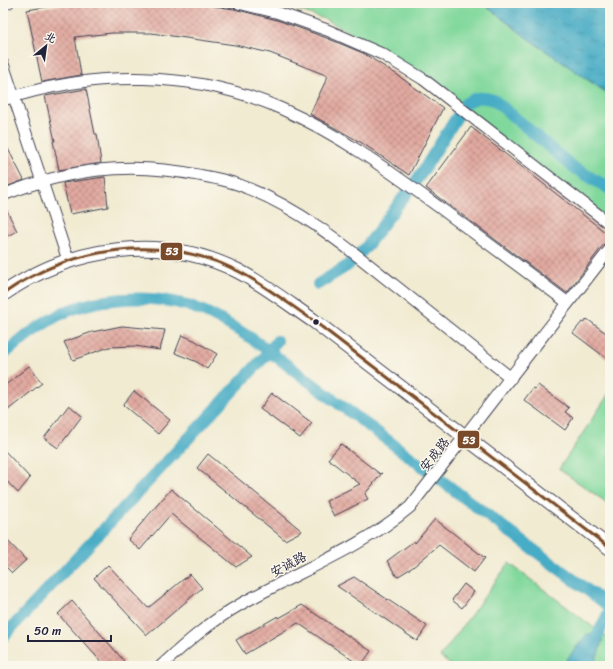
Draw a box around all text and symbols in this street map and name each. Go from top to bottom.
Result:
north arrow [26,26,66,66]
text: 北 [41,27,60,49]
line badge: 53 [160,242,183,261]
text: 53 [166,242,179,261]
unlabelled marker [311,317,321,327]
line badge: 53 [457,430,480,449]
text: 53 [463,431,476,450]
street label: 安成路 [413,432,455,477]
street label: 安诚路 [266,545,311,584]
scale bar [28,617,111,643]
text: 50 m [34,620,61,642]

